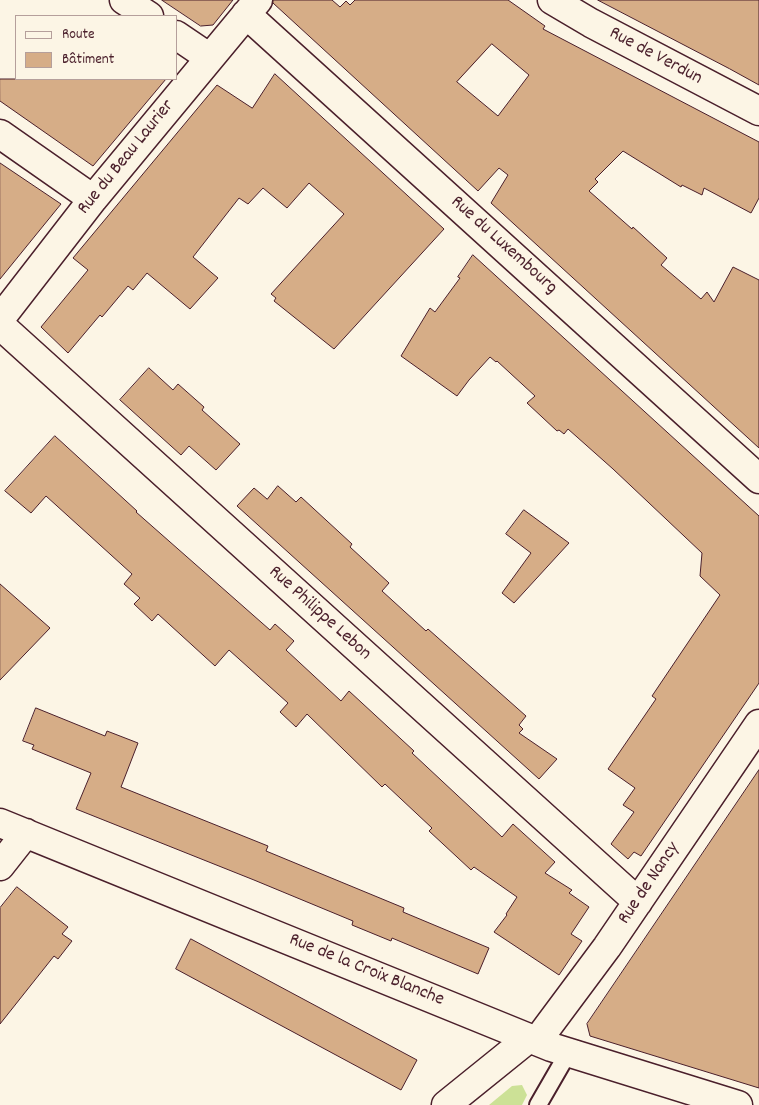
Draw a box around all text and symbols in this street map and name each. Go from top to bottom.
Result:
legend [15,15,178,80]
street label: Rue de Verdun [605,23,705,91]
text: Route [62,24,95,46]
text: Bâtiment [62,49,114,71]
street label: Rue du Beau Laurier [74,96,180,220]
street label: Rue du Luxembourg [445,192,561,300]
street label: Rue Philippe Lebon [263,562,375,666]
street label: Rue de Nancy [614,839,686,929]
street label: Rue de la Croix Blanche [285,929,447,1013]

